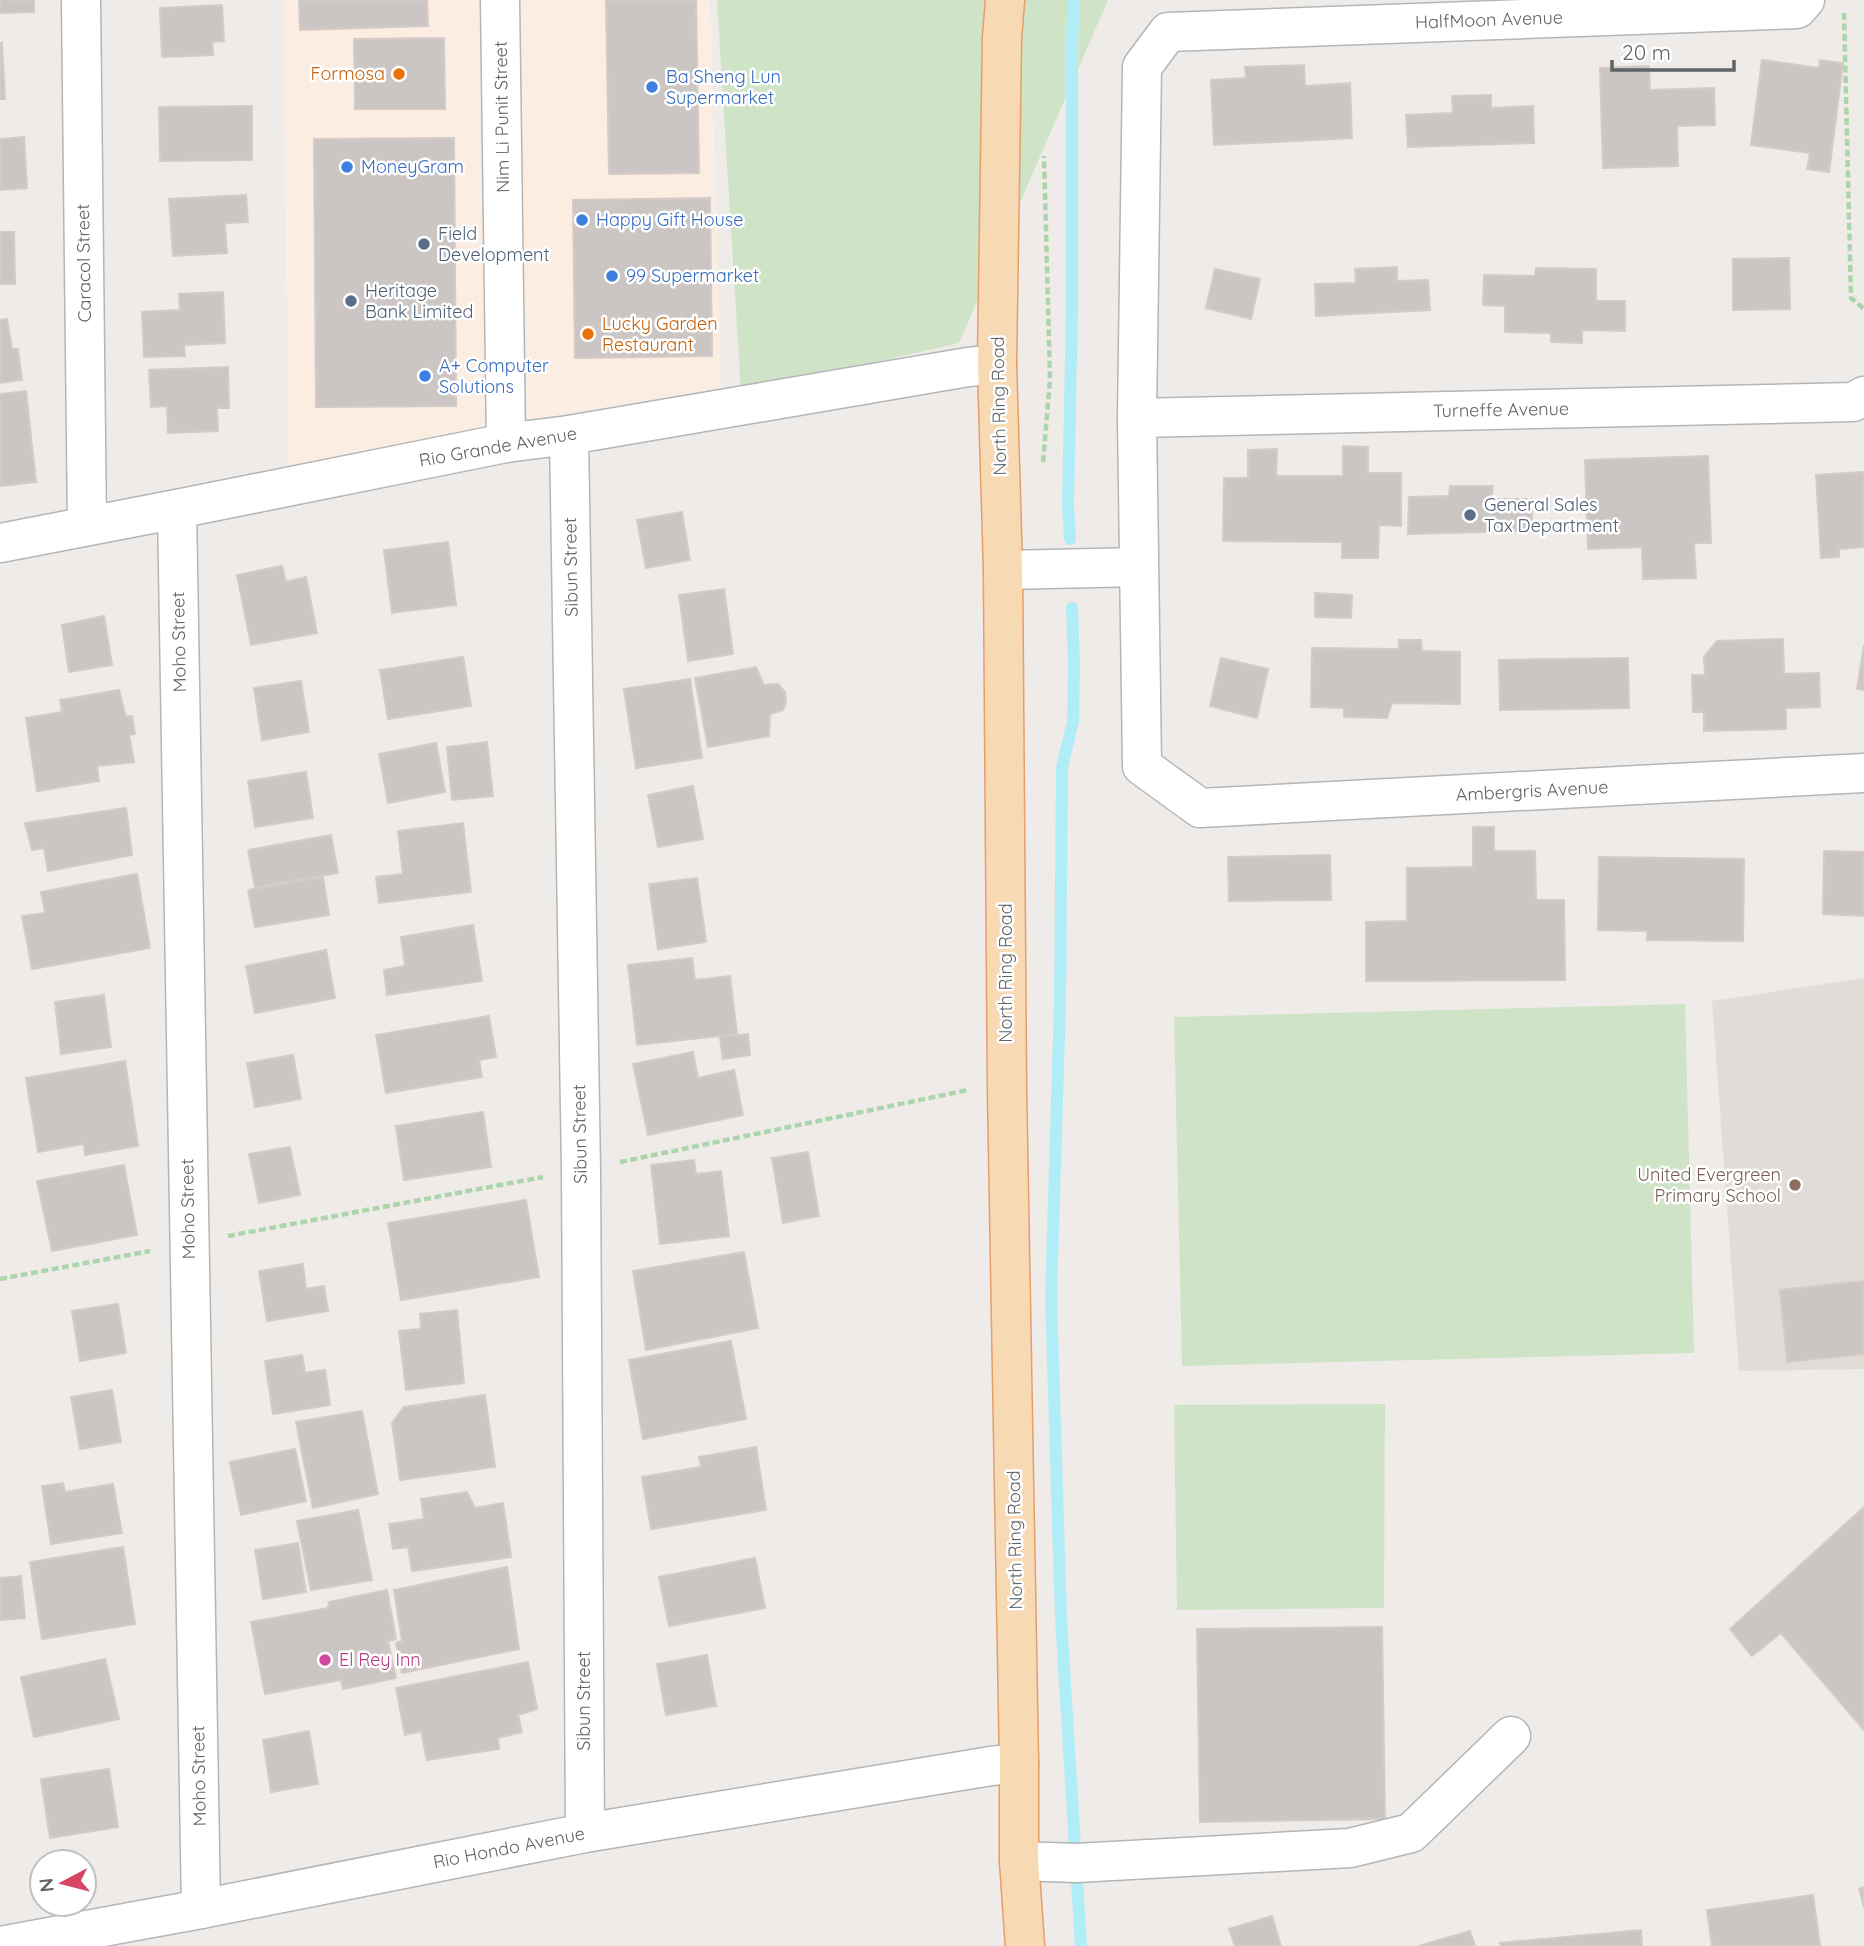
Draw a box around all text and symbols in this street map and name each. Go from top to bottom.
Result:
street label: HalfMoon Avenue [1415,5,1563,34]
scale bar [1612,28,1734,72]
text: 20 m [1622,39,1671,65]
street label: Nim Li Punit Street [489,41,514,193]
place label: Formosa [310,62,385,85]
place label: Ba Sheng Lun Supermarket [666,65,781,109]
marker: Formosa [391,66,407,82]
marker: Ba Sheng Lun Supermarket [644,79,660,95]
place label: MoneyGram [361,155,464,178]
marker: MoneyGram [339,159,355,175]
street label: Caracol Street [71,203,96,323]
place label: Happy Gift House [596,208,743,231]
marker: Happy Gift House [574,212,590,228]
place label: Field Development [438,222,550,266]
marker: Field Development [416,236,432,252]
place label: 99 Supermarket [626,264,759,287]
marker: 99 Supermarket [604,268,620,284]
place label: Heritage Bank Limited [365,279,473,323]
marker: Heritage Bank Limited [343,293,359,309]
place label: Lucky Garden Restaurant [602,312,718,356]
marker: Lucky Garden Restaurant [580,326,596,342]
street label: North Ring Road [986,336,1011,476]
place label: A+ Computer Solutions [439,354,549,398]
marker: A+ Computer Solutions [417,368,433,384]
street label: Turneffe Avenue [1433,397,1569,422]
street label: Rio Grande Avenue [417,421,579,472]
place label: General Sales Tax Department [1484,493,1619,537]
marker: General Sales Tax Department [1462,507,1478,523]
street label: Sibun Street [558,517,583,617]
street label: Moho Street [166,591,191,693]
street label: Ambergris Avenue [1455,775,1609,806]
street label: North Ring Road [994,903,1017,1043]
street label: Sibun Street [567,1084,592,1184]
street label: Moho Street [175,1158,200,1260]
place label: United Evergreen Primary School [1637,1163,1781,1207]
marker: United Evergreen Primary School [1787,1177,1803,1193]
street label: North Ring Road [1002,1470,1027,1610]
place label: El Rey Inn [339,1648,421,1671]
street label: Sibun Street [572,1651,595,1751]
marker: El Rey Inn [317,1652,333,1668]
street label: Moho Street [186,1725,211,1827]
street label: Rio Hondo Avenue [431,1822,587,1874]
north arrow [28,1848,98,1918]
text: N [33,1877,59,1893]

